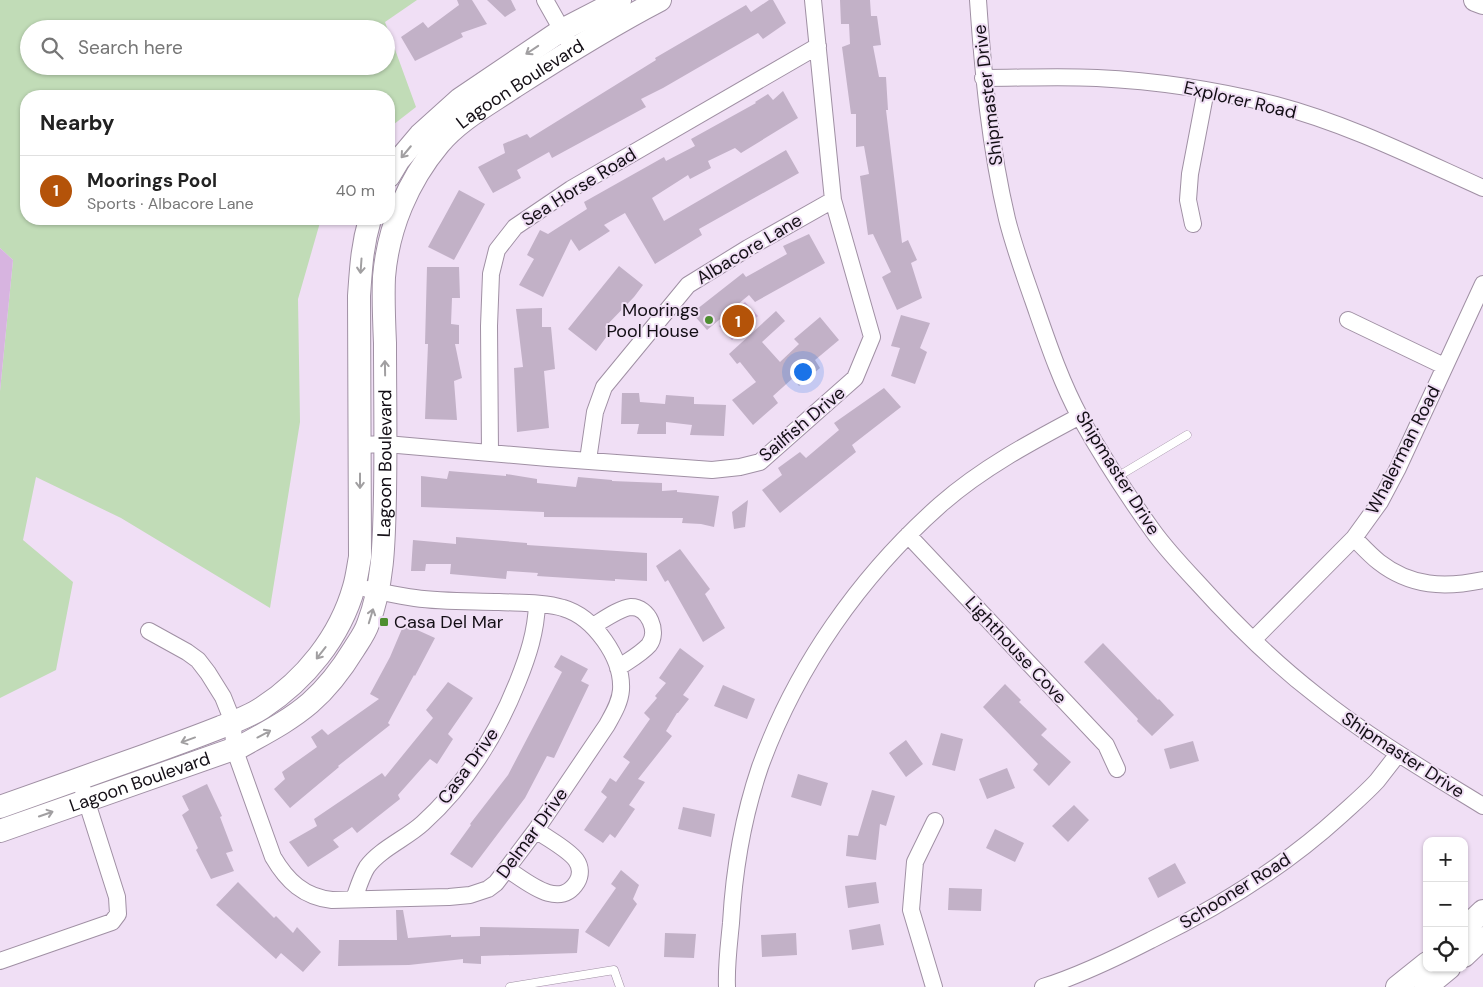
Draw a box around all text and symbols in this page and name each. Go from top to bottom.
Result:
search box [20,20,395,75]
street label: Shipmaster Drive [967,23,1009,167]
icon: search [38,34,66,62]
street label: Lagoon Boulevard [451,34,589,134]
text: Search here [78,35,183,60]
one-way arrow [525,45,539,56]
street label: Explorer Road [1181,75,1299,125]
text: Nearby [40,109,114,137]
street label: Sea Horse Road [517,142,641,232]
one-way arrow [400,145,411,158]
text: Moorings Pool [87,168,217,193]
text: 1 [53,180,59,201]
text: 40 m [336,180,375,201]
text: Sports · Albacore Lane [87,193,254,214]
street label: Albacore Lane [692,208,806,290]
one-way arrow [356,258,366,274]
place label: Moorings Pool House [606,298,699,343]
pin: 1 [722,302,754,340]
marker: Moorings Pool House [703,314,715,326]
your location [790,359,816,385]
one-way arrow [380,360,390,376]
street label: Sailfish Drive [754,381,850,467]
street label: Whalerman Road [1360,382,1446,518]
street label: Lagoon Boulevard [372,389,397,538]
street label: Shipmaster Drive [1070,406,1166,540]
one-way arrow [355,473,365,489]
street label: Lighthouse Cove [960,591,1072,709]
one-way arrow [366,609,376,625]
place label: Casa Del Mar [394,610,504,634]
marker: Casa Del Mar [378,616,390,628]
one-way arrow [316,646,327,659]
street label: Shipmaster Drive [1337,706,1469,804]
street label: Casa Drive [432,723,504,809]
one-way arrow [256,729,271,738]
one-way arrow [180,736,196,745]
street label: Lagoon Boulevard [66,746,213,818]
street label: Delmar Drive [491,783,573,883]
one-way arrow [38,809,53,818]
map controls [1423,837,1468,972]
button: + [1423,837,1468,882]
street label: Schooner Road [1175,847,1295,935]
button: − [1423,882,1468,927]
button: locate [1423,927,1468,972]

